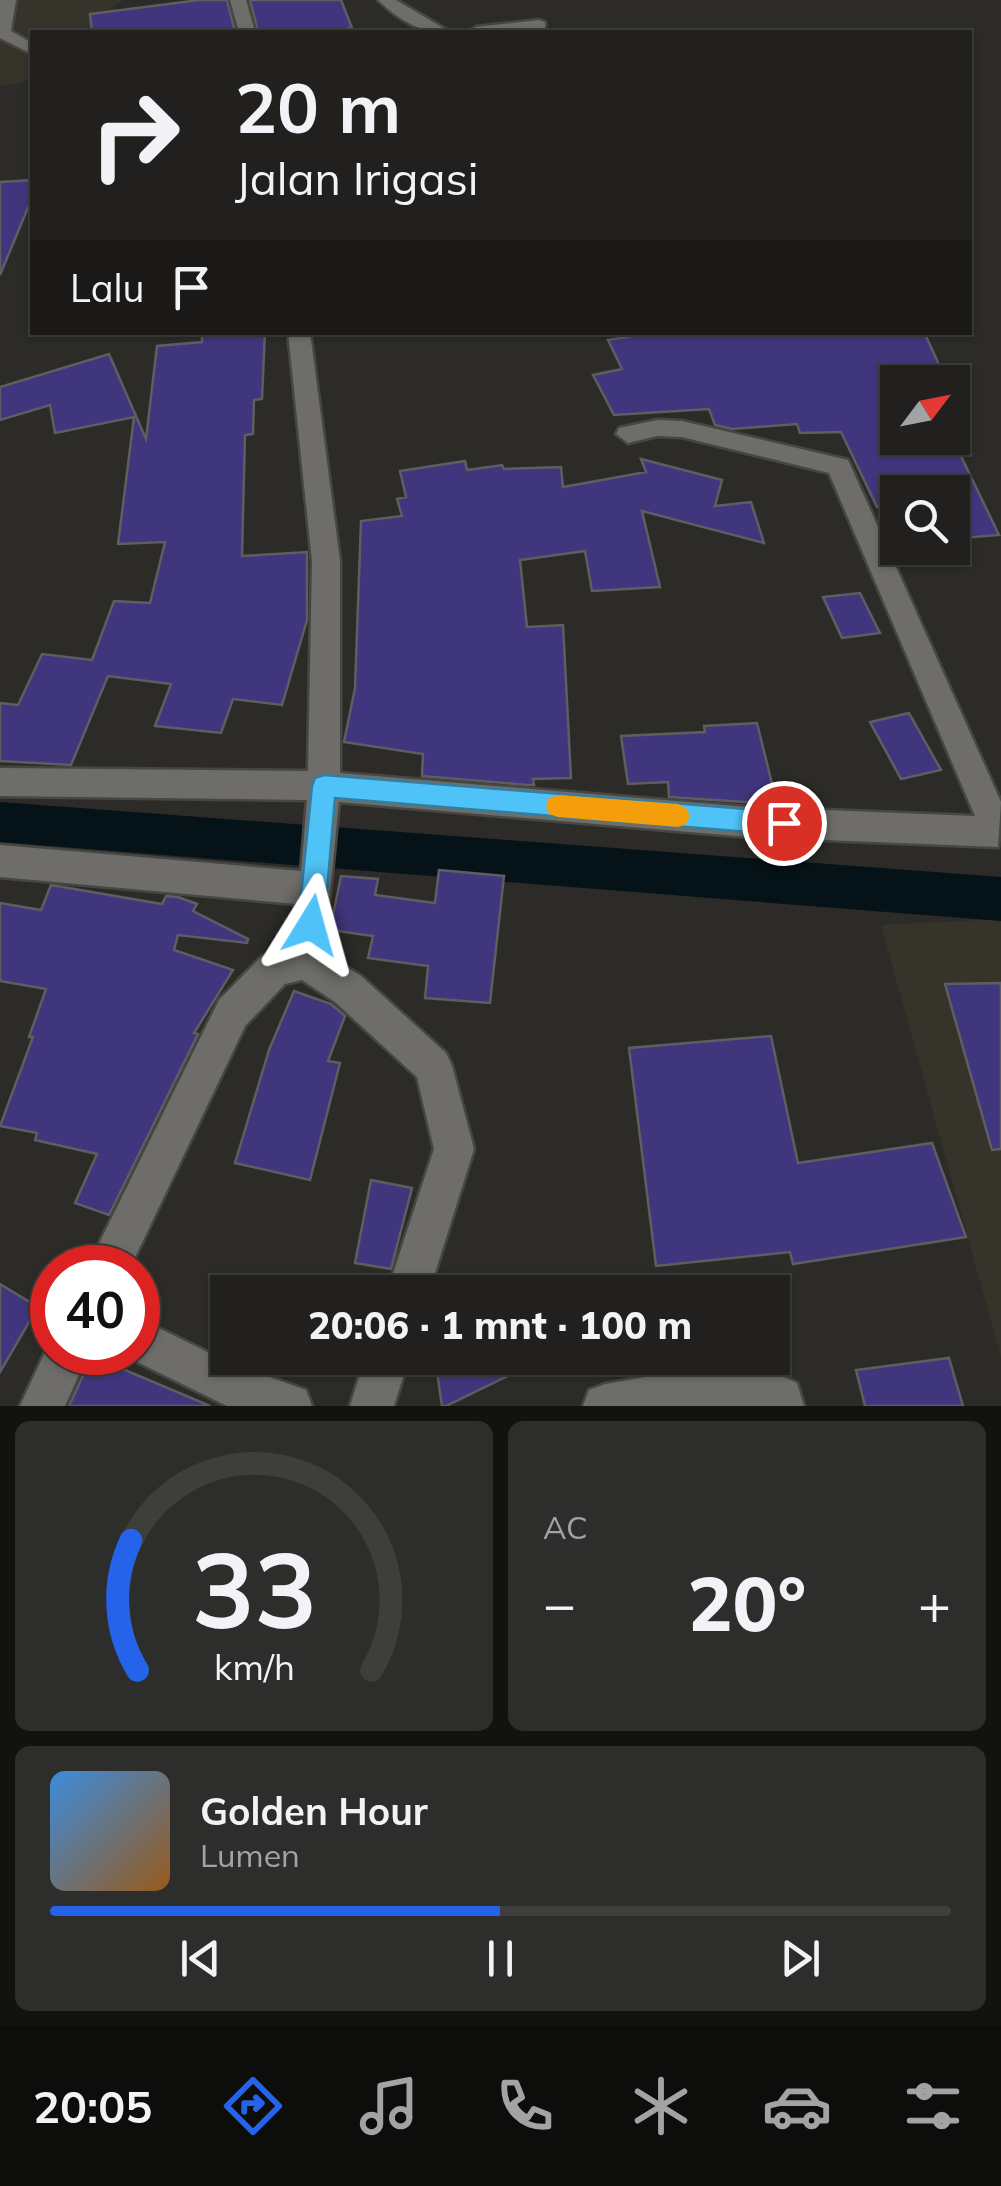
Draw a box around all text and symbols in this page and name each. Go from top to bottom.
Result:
text: 20 m [235,63,401,151]
icon: right [70,70,200,200]
text: Jalan Irigasi [235,150,479,206]
icon: arrive [164,260,219,315]
text: Lalu [70,264,144,312]
north arrow [880,365,970,455]
map controls [880,365,970,565]
button: search [880,475,970,565]
pin [742,781,827,866]
icon: arrive [757,796,812,851]
position arrow [259,873,363,977]
speed limit sign: 40 [30,1245,160,1375]
text: 20:06 · 1 mnt · 100 m [308,1301,692,1349]
text: AC [543,1507,588,1547]
text: 33 [192,1523,316,1654]
text: 20° [688,1556,806,1650]
text: − [543,1569,576,1638]
text: + [918,1569,951,1638]
text: km/h [214,1644,294,1689]
text: Golden Hour [200,1787,428,1835]
text: Lumen [200,1835,300,1875]
icon: previous [173,1931,228,1986]
icon: pause [473,1931,528,1986]
icon: next [773,1931,828,1986]
icon: directions [218,2071,288,2141]
icon: music [354,2071,424,2141]
icon: phone [490,2071,560,2141]
icon: climate [626,2071,696,2141]
icon: car [762,2071,832,2141]
icon: filters [898,2071,968,2141]
text: 20:05 [33,2078,152,2134]

